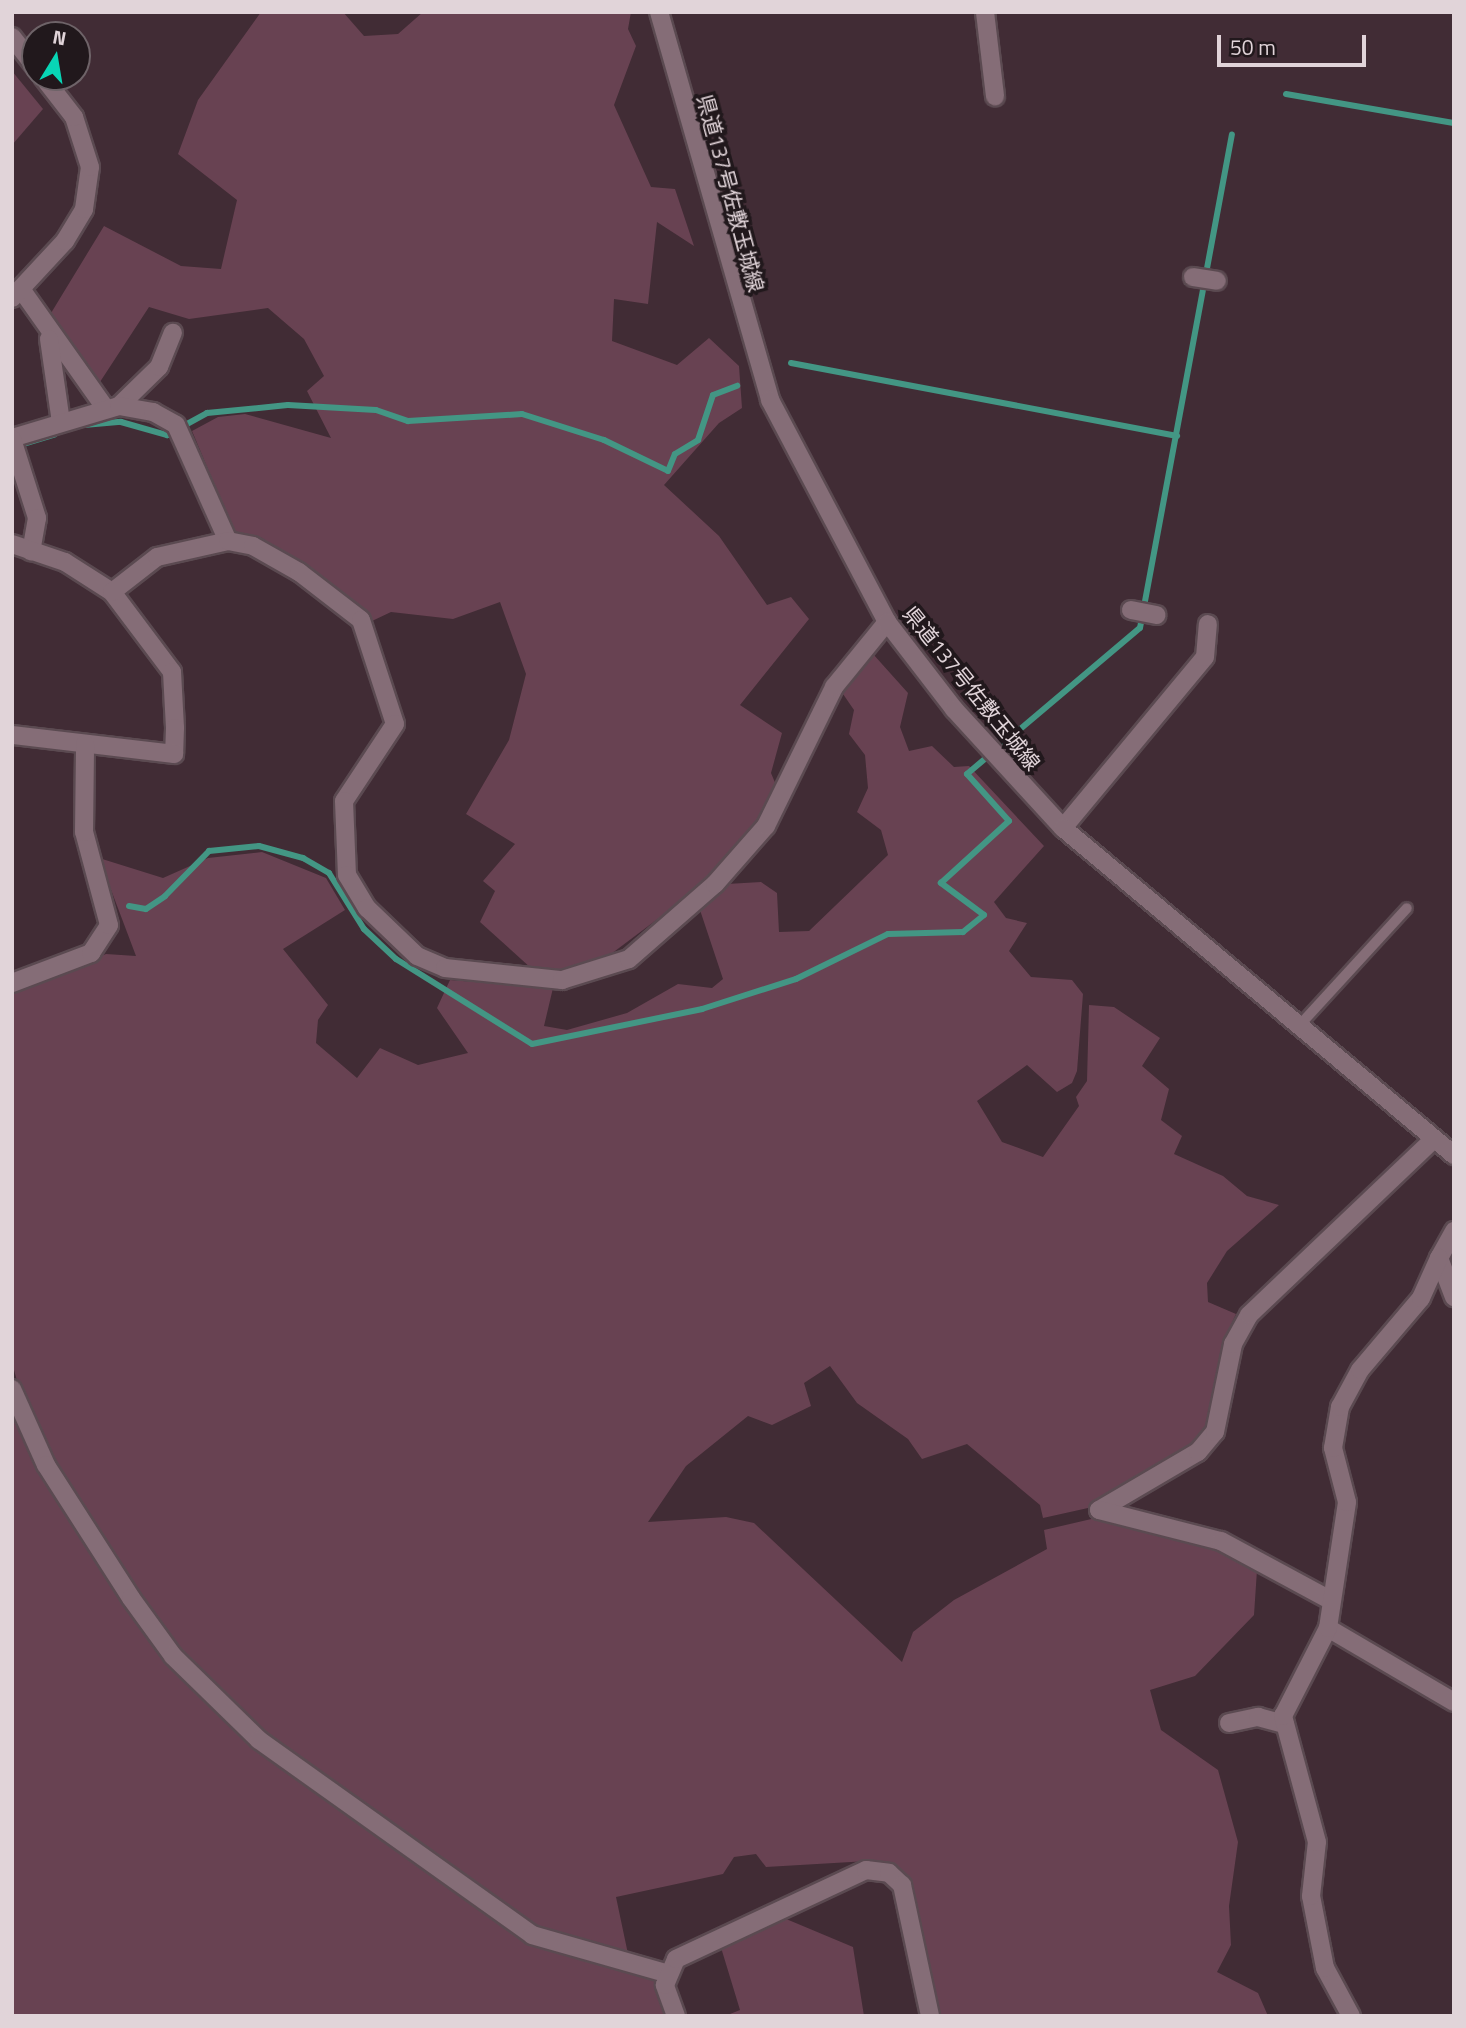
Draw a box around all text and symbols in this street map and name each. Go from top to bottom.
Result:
north arrow [21,21,91,91]
text: N [50,21,69,52]
scale bar [1221,21,1370,65]
text: 50 m [1230,31,1276,63]
street label: 県道137号佐敷玉城線 [693,92,769,294]
street label: 県道137号佐敷玉城線 [898,601,1046,775]

